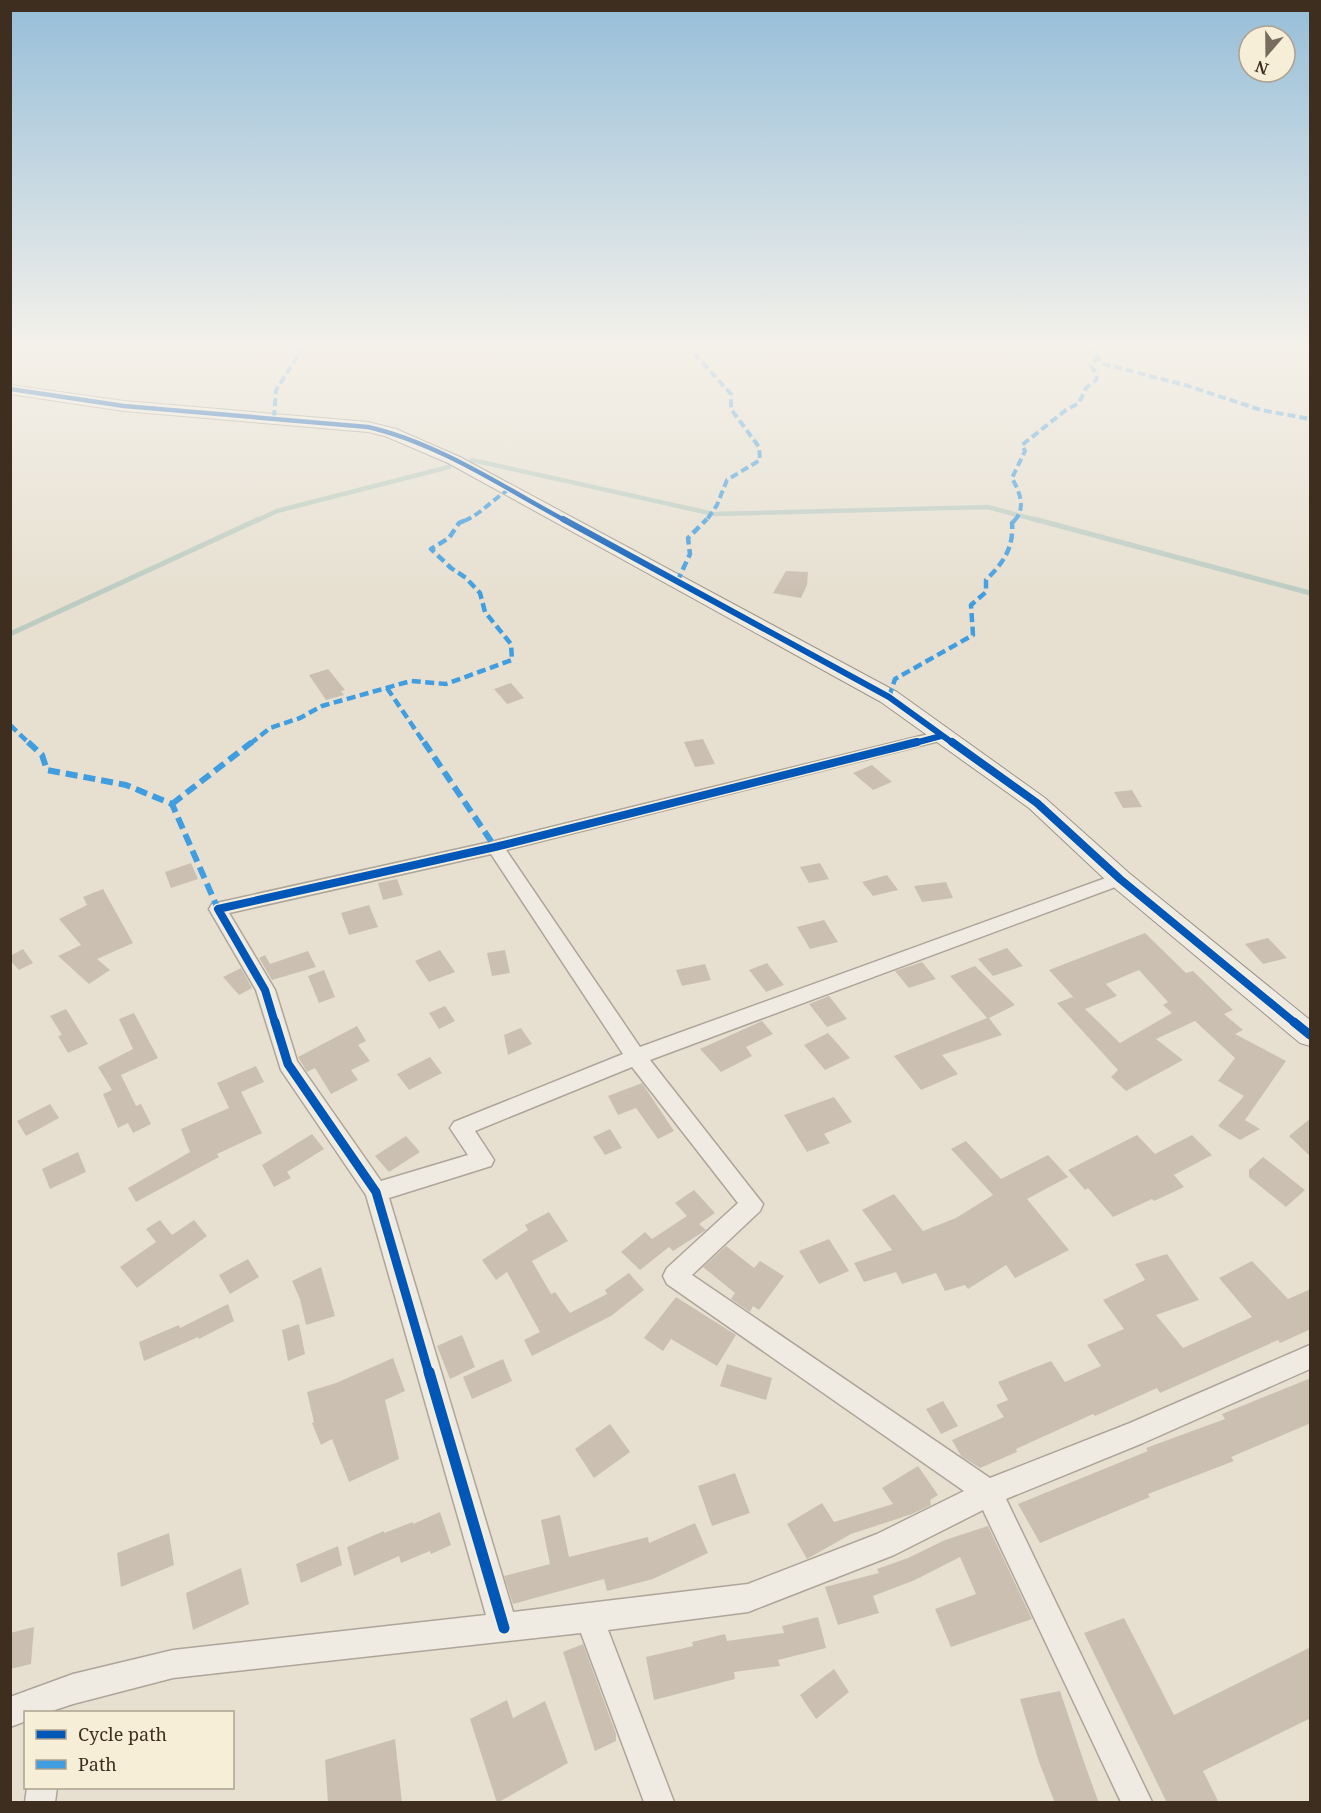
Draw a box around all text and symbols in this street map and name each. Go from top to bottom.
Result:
north arrow [1237,24,1297,84]
text: N [1252,55,1272,81]
legend [24,1711,234,1789]
text: Cycle path [78,1722,167,1746]
text: Path [78,1752,117,1776]

